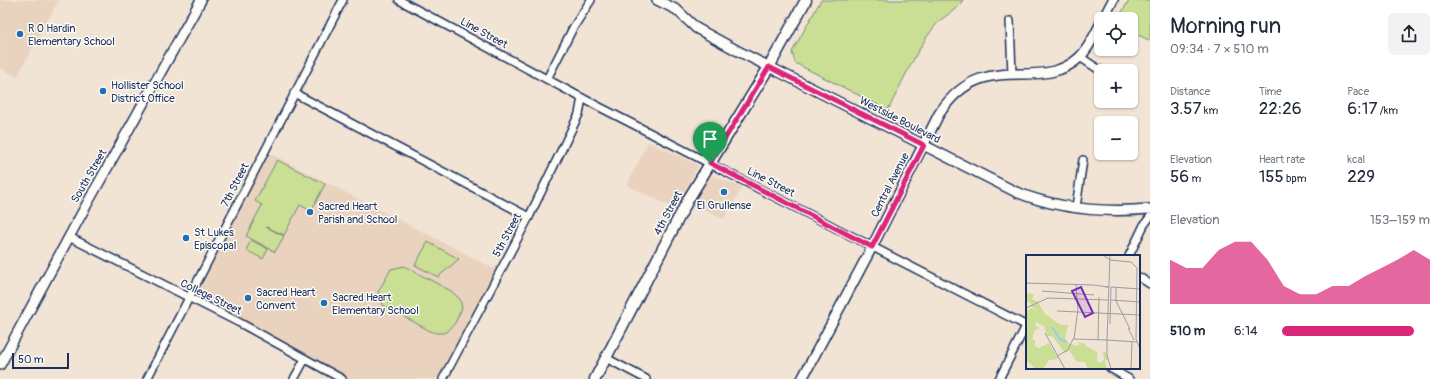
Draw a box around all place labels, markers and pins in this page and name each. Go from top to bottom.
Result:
place label: R O Hardin Elementary School [28,22,115,48]
marker: R O Hardin Elementary School [15,29,25,39]
place label: Hollister School District Office [111,79,184,105]
marker: Hollister School District Office [98,86,108,96]
pin [693,122,727,163]
marker: El Grullense [719,187,729,197]
place label: El Grullense [697,199,752,212]
place label: Sacred Heart Parish and School [318,200,397,226]
marker: Sacred Heart Parish and School [305,207,315,217]
place label: St Lukes Episcopal [194,226,236,252]
marker: St Lukes Episcopal [181,233,191,243]
place label: Sacred Heart Convent [256,286,316,312]
place label: Sacred Heart Elementary School [332,291,419,317]
marker: Sacred Heart Convent [243,293,253,303]
marker: Sacred Heart Elementary School [319,298,329,308]

